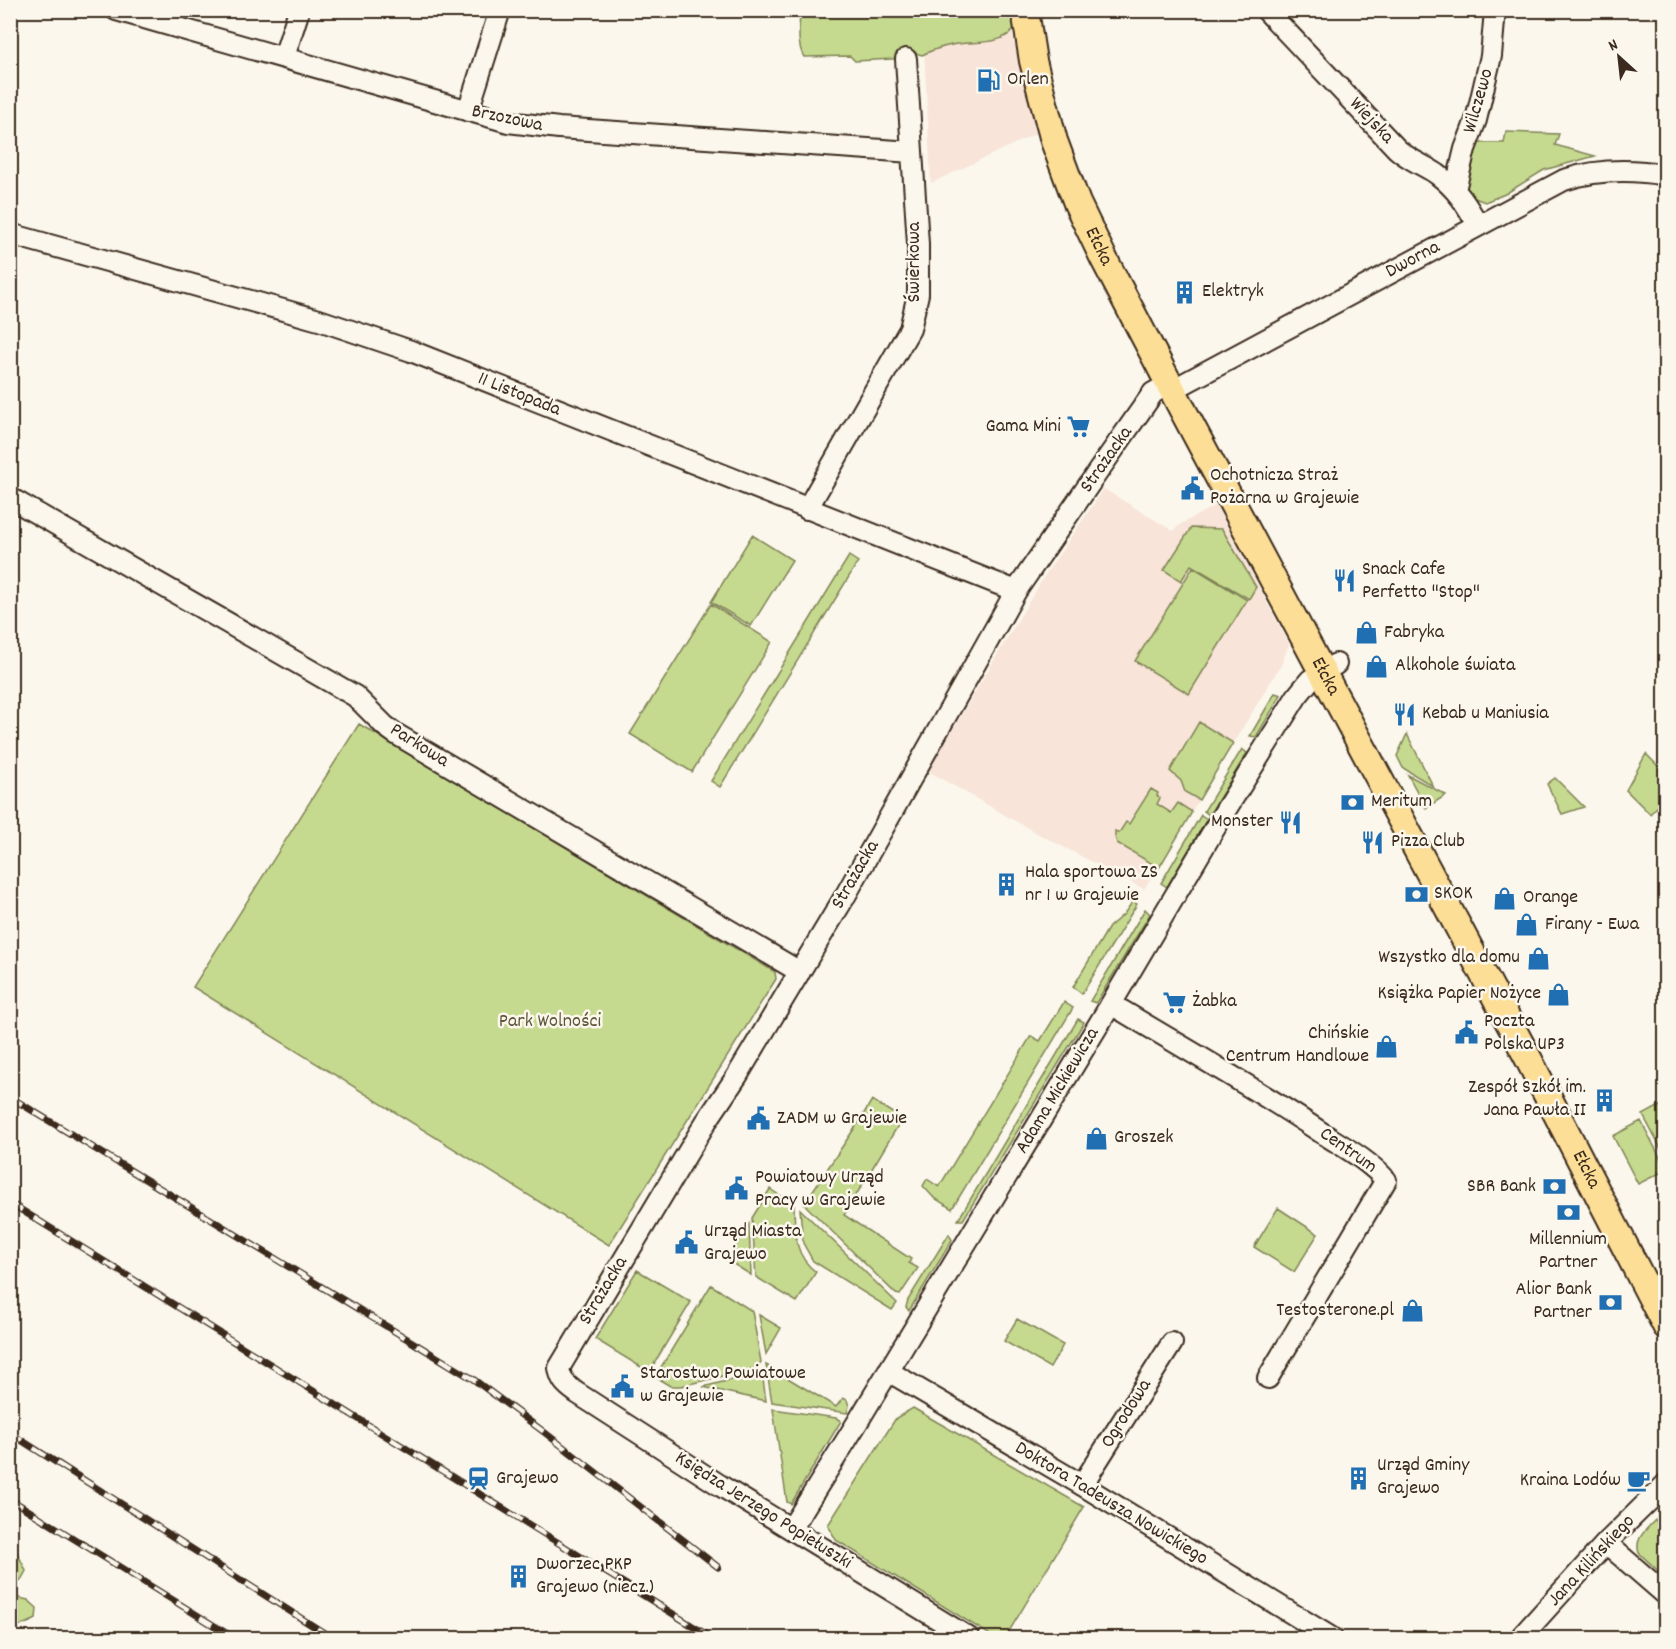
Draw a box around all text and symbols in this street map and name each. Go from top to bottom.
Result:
north arrow [1589,27,1649,87]
text: N [1605,34,1622,58]
street label: Wilczewo [1456,65,1502,137]
place label: Orlen [1007,66,1049,94]
fuel station icon: Orlen [976,67,1002,93]
street label: Wiejska [1342,91,1400,151]
street label: Brzozowa [469,98,546,140]
street label: Świerkowa [901,221,929,302]
street label: Ełcka [1077,223,1120,272]
street label: Dworna [1381,234,1446,286]
place label: Elektryk [1202,278,1264,306]
building icon: Elektryk [1171,279,1197,305]
street label: 11 Listopada [473,366,565,425]
place label: Gama Mini [986,413,1061,441]
supermarket icon: Gama Mini [1066,414,1092,440]
street label: Strażacka [1074,421,1141,499]
place label: Ochotnicza Straż Pożarna w Grajewie [1210,462,1360,513]
public building icon: Ochotnicza Straż Pożarna w Grajewie [1179,475,1205,501]
place label: Snack Cafe Perfetto "Stop" [1362,556,1480,607]
restaurant icon: Snack Cafe Perfetto "Stop" [1331,568,1357,594]
place label: Fabryka [1384,619,1445,647]
shop icon: Fabryka [1353,620,1379,646]
street label: Ełcka [1303,652,1347,701]
place label: Alkohole świata [1395,652,1516,680]
shop icon: Alkohole świata [1364,653,1390,679]
place label: Kebab u Maniusia [1422,700,1549,728]
restaurant icon: Kebab u Maniusia [1391,701,1417,727]
street label: Parkowa [384,717,455,775]
place label: Meritum [1371,788,1432,816]
bank icon: Meritum [1340,789,1366,815]
place label: Monster [1211,808,1274,836]
restaurant icon: Monster [1278,809,1304,835]
place label: Pizza Club [1391,828,1465,856]
restaurant icon: Pizza Club [1360,829,1386,855]
street label: Strażacka [825,835,887,915]
place label: Hala sportowa ZS nr 1 w Grajewie [1025,859,1158,910]
building icon: Hala sportowa ZS nr 1 w Grajewie [994,871,1020,897]
place label: SKOK [1434,880,1473,908]
bank icon: SKOK [1403,881,1429,907]
place label: Orange [1523,884,1578,912]
shop icon: Orange [1492,885,1518,911]
place label: Firany - Ewa [1545,911,1640,939]
shop icon: Firany - Ewa [1514,912,1540,938]
place label: Wszystko dla domu [1378,944,1520,972]
shop icon: Wszystko dla domu [1525,945,1551,971]
place label: Książka Papier Nożyce [1378,980,1541,1008]
shop icon: Książka Papier Nożyce [1546,981,1572,1007]
place label: Żabka [1192,988,1237,1016]
supermarket icon: Żabka [1161,989,1187,1015]
park label: Park Wolności [499,1008,601,1036]
place label: Poczta Polska UP3 [1484,1008,1565,1059]
place label: Chińskie Centrum Handlowe [1226,1020,1369,1071]
public building icon: Poczta Polska UP3 [1453,1020,1479,1046]
street label: Adama Mickiewicza [1009,1022,1107,1160]
shop icon: Chińskie Centrum Handlowe [1374,1033,1400,1059]
place label: Zespół Szkół im. Jana Pawła II [1468,1074,1586,1125]
building icon: Zespół Szkół im. Jana Pawła II [1591,1087,1617,1113]
place label: ZADM w Grajewie [777,1105,907,1133]
public building icon: ZADM w Grajewie [746,1106,772,1132]
street label: Centrum [1313,1121,1383,1181]
place label: Groszek [1114,1124,1173,1152]
shop icon: Groszek [1083,1125,1109,1151]
street label: Ełcka [1564,1146,1607,1195]
place label: Powiatowy Urząd Pracy w Grajewie [755,1164,886,1215]
place label: SBR Bank [1467,1173,1536,1201]
bank icon: SBR Bank [1541,1174,1567,1200]
public building icon: Powiatowy Urząd Pracy w Grajewie [724,1176,750,1202]
bank icon: Millennium Partner [1555,1200,1581,1226]
place label: Urząd Miasta Grajewo [704,1218,802,1269]
place label: Millennium Partner [1529,1226,1607,1277]
public building icon: Urząd Miasta Grajewo [673,1230,699,1256]
street label: Strażacka [573,1251,636,1331]
place label: Alior Bank Partner [1515,1276,1593,1327]
bank icon: Alior Bank Partner [1597,1289,1623,1315]
place label: Testosterone.pl [1276,1297,1394,1325]
shop icon: Testosterone.pl [1399,1298,1425,1324]
place label: Starostwo Powiatowe w Grajewie [640,1360,806,1411]
public building icon: Starostwo Powiatowe w Grajewie [609,1373,635,1399]
street label: Ogrodowa [1095,1373,1160,1454]
street label: Doktora Tadeusza Nowickiego [1009,1435,1213,1573]
street label: Księdza Jerzego Popiełuszki [669,1445,857,1577]
place label: Urząd Gminy Grajewo [1377,1452,1470,1503]
place label: Grajewo [496,1465,559,1493]
building icon: Urząd Gminy Grajewo [1346,1465,1372,1491]
station icon: Grajewo [465,1466,491,1492]
place label: Kraina Lodów [1520,1467,1621,1495]
cafe icon: Kraina Lodów [1626,1468,1652,1494]
street label: Jana Kilińskiego [1542,1509,1642,1613]
place label: Dworzec PKP Grajewo (niecz.) [536,1551,654,1602]
building icon: Dworzec PKP Grajewo (niecz.) [505,1564,531,1590]

